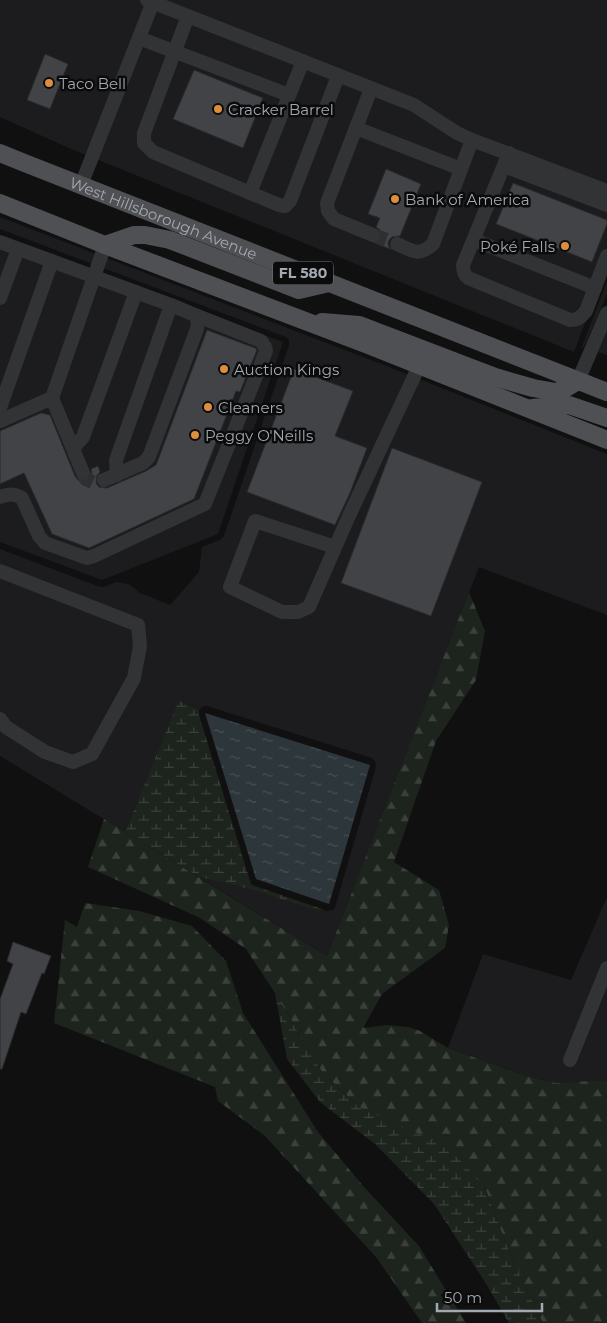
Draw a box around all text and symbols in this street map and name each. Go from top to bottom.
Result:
place label: Taco Bell [59,74,126,93]
marker: Taco Bell [43,77,55,89]
place label: Cracker Barrel [228,100,334,119]
marker: Cracker Barrel [212,103,224,115]
street label: West Hillsborough Avenue [67,172,260,263]
place label: Bank of America [405,190,530,209]
marker: Bank of America [389,193,401,205]
place label: Poké Falls [480,237,555,256]
marker: Poké Falls [559,240,571,252]
road number: FL 580 [273,262,333,284]
place label: Auction Kings [234,360,339,379]
marker: Auction Kings [218,363,230,375]
place label: Cleaners [218,398,283,417]
marker: Cleaners [202,401,214,413]
place label: Peggy O'Neills [205,426,313,445]
marker: Peggy O'Neills [189,429,201,441]
scale bar [437,1280,542,1312]
text: 50 m [444,1288,482,1307]

